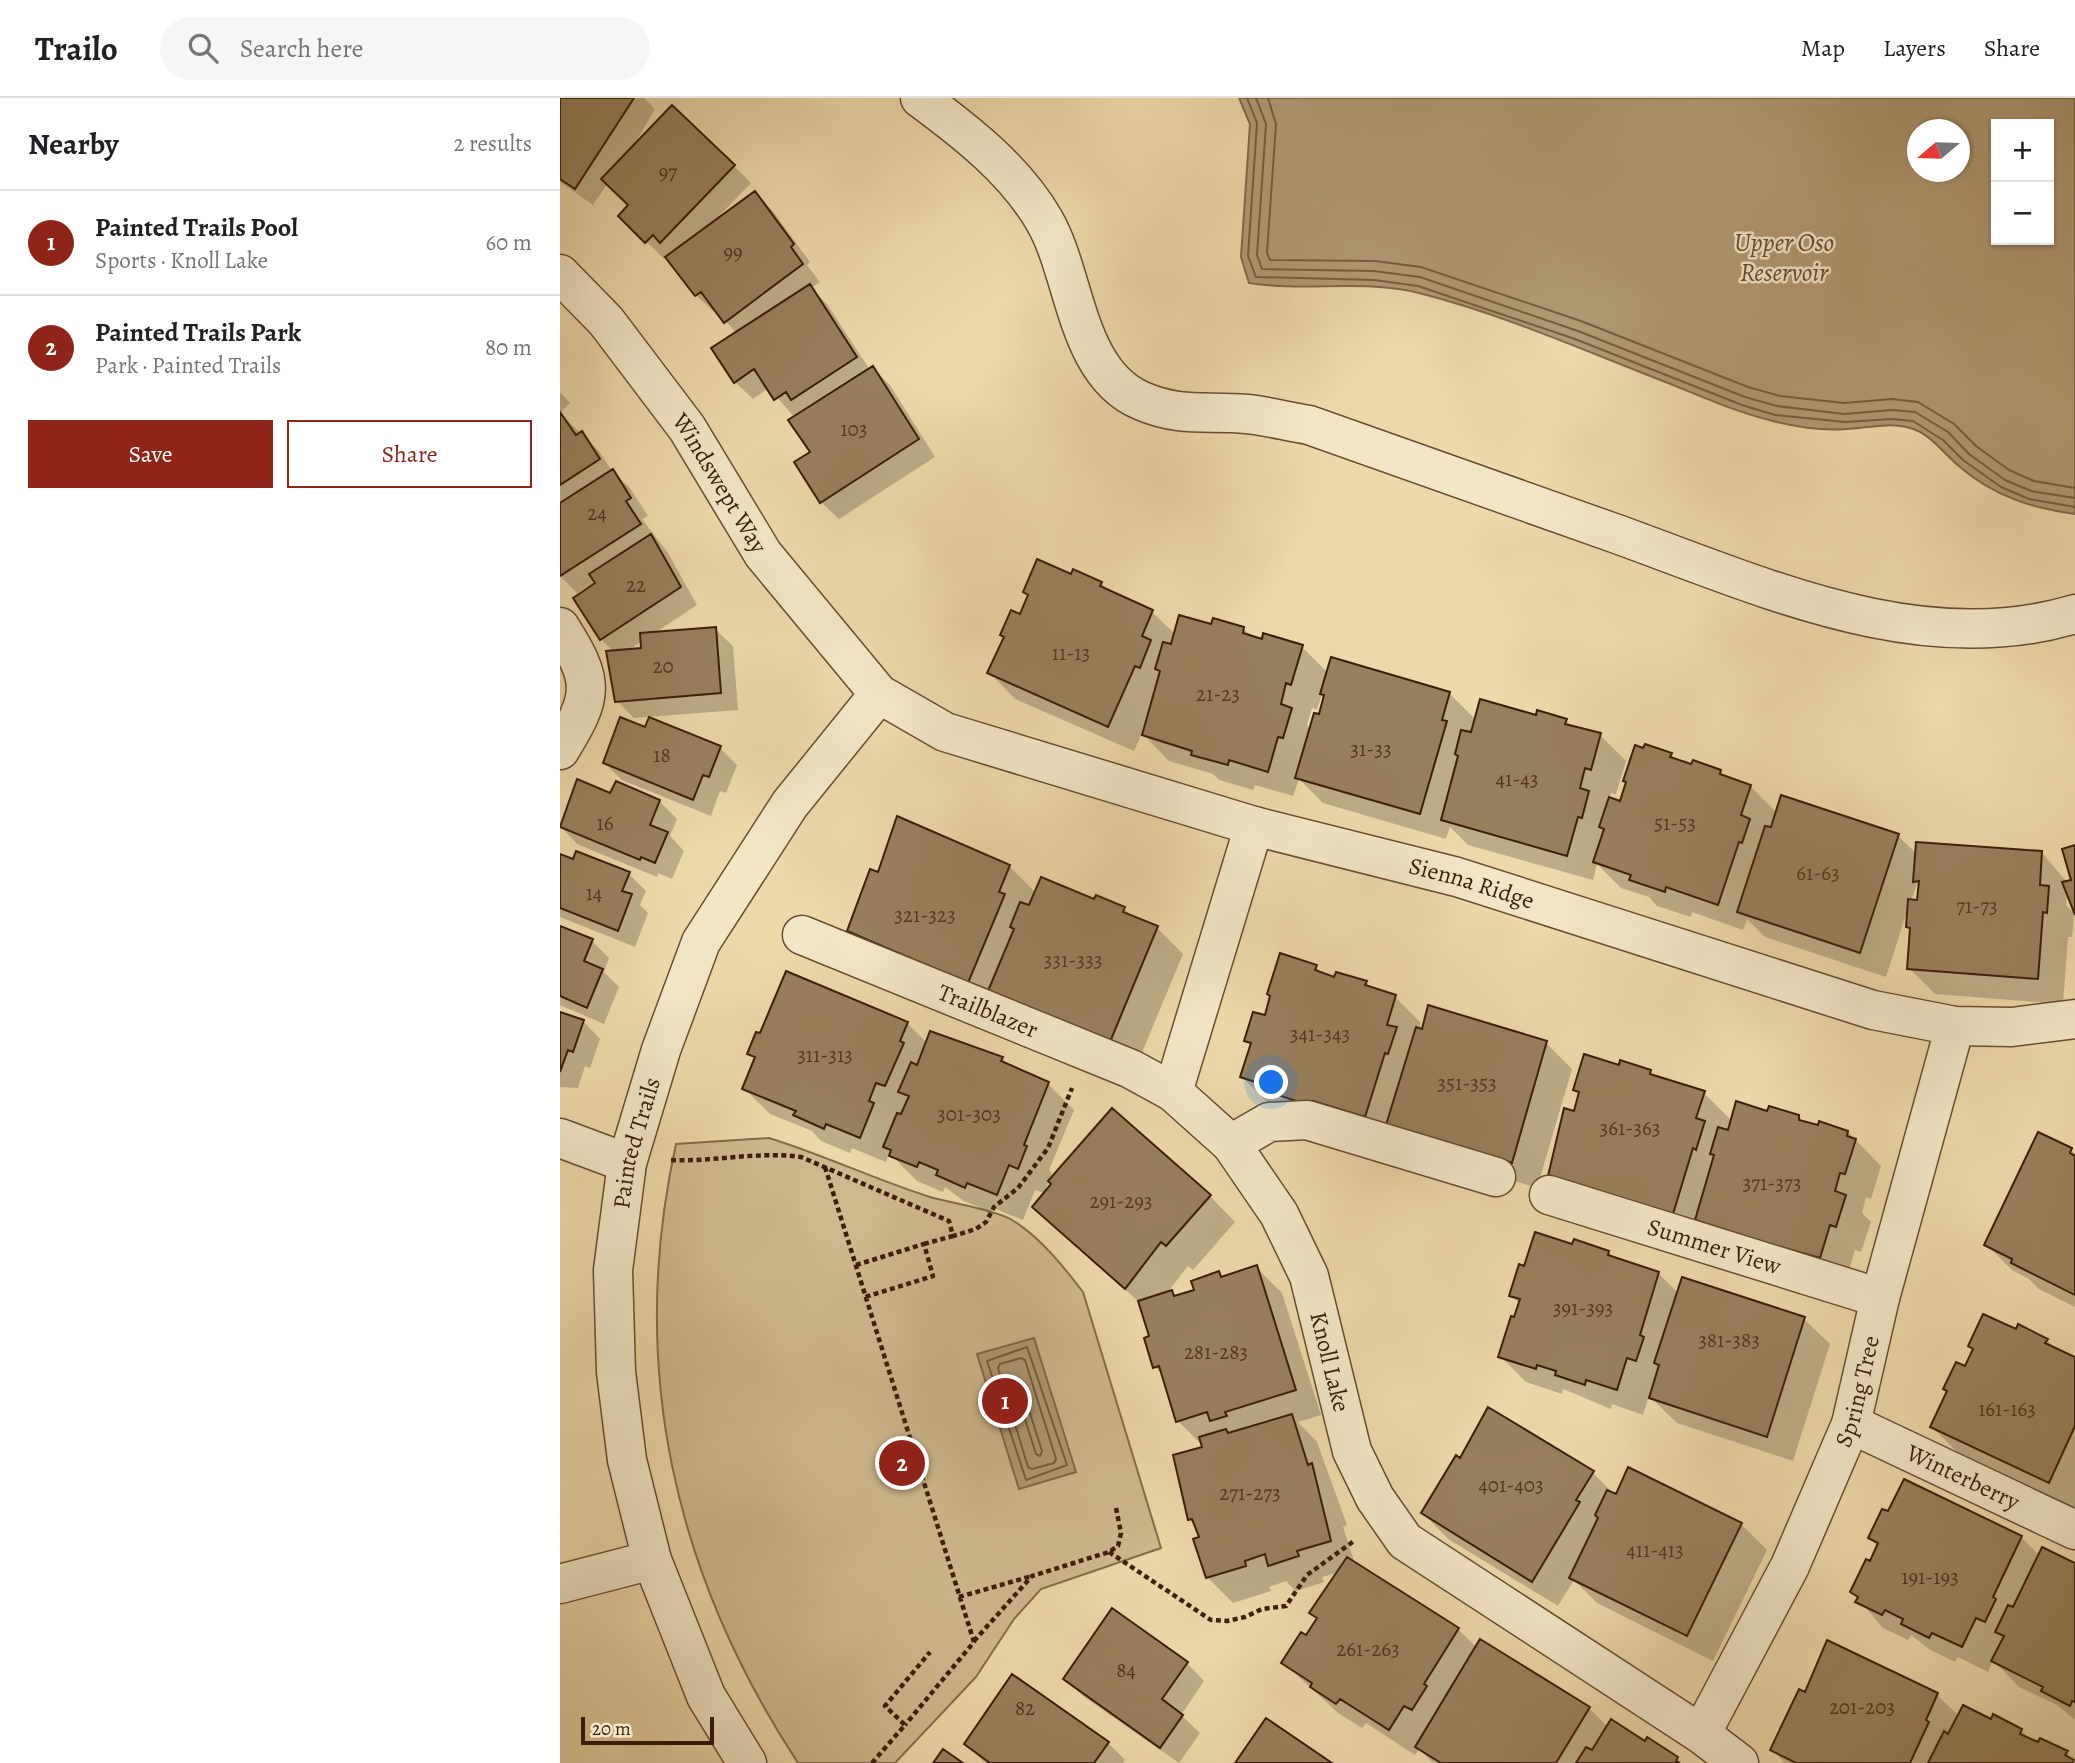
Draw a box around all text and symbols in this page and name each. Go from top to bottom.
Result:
search box [160,17,650,80]
text: Trailo [35,26,118,71]
icon: search [184,29,222,67]
text: Search here [240,31,364,66]
text: Map [1801,32,1845,64]
text: Layers [1883,32,1946,64]
text: Share [1984,32,2040,64]
north arrow [1907,119,1970,182]
map controls [1991,119,2054,245]
button: + [1991,119,2054,182]
text: Nearby [28,124,119,164]
text: 2 results [454,128,532,159]
house number: 97 [659,158,677,186]
button: − [1991,182,2054,245]
text: Painted Trails Pool [95,210,298,245]
water label: Upper Oso Reservoir [1734,225,1834,290]
text: 1 [47,227,55,258]
text: 60 m [485,227,532,258]
house number: 99 [723,238,743,266]
text: Sports · Knoll Lake [95,245,268,276]
text: Painted Trails Park [95,315,301,350]
text: 2 [45,332,57,363]
text: 80 m [485,332,532,363]
text: Park · Painted Trails [95,350,281,381]
street label: Windswept Way [664,405,775,559]
house number: 103 [840,415,868,443]
button: Save [28,420,273,488]
button: Share [287,420,532,488]
house number: 24 [587,499,607,527]
house number: 22 [626,571,646,599]
house number: 11-13 [1052,639,1090,667]
house number: 20 [652,652,674,680]
house number: 21-23 [1196,680,1240,708]
house number: 31-33 [1350,735,1392,763]
house number: 18 [653,741,671,769]
house number: 41-43 [1496,765,1538,793]
house number: 16 [597,809,614,837]
house number: 51-53 [1654,809,1696,837]
street label: Sienna Ridge [1406,850,1538,917]
house number: 61-63 [1796,859,1840,887]
house number: 14 [586,879,602,907]
house number: 71-73 [1956,892,1998,920]
house number: 321-323 [894,901,956,929]
house number: 331-333 [1044,946,1102,974]
street label: Trailblazer [933,976,1043,1046]
house number: 341-343 [1290,1020,1350,1048]
house number: 311-313 [797,1041,853,1069]
your location [1254,1065,1288,1099]
house number: 351-353 [1437,1069,1497,1097]
street label: Painted Trails [605,1073,668,1211]
house number: 301-303 [937,1100,1001,1128]
house number: 361-363 [1600,1114,1660,1142]
house number: 371-373 [1742,1169,1802,1197]
house number: 291-293 [1090,1187,1152,1215]
street label: Summer View [1643,1211,1785,1282]
house number: 391-393 [1553,1294,1613,1322]
street label: Knoll Lake [1302,1308,1358,1415]
house number: 381-383 [1698,1326,1760,1354]
street label: Spring Tree [1827,1332,1887,1452]
house number: 281-283 [1184,1338,1248,1366]
pin: 1 [982,1375,1028,1427]
house number: 161-163 [1978,1395,2036,1423]
street label: Winterberry [1900,1436,2025,1518]
pin: 2 [879,1437,925,1489]
house number: 401-403 [1478,1471,1544,1499]
house number: 271-273 [1219,1479,1281,1507]
house number: 411-413 [1626,1536,1684,1564]
house number: 191-193 [1901,1563,1959,1591]
house number: 261-263 [1336,1635,1400,1663]
house number: 84 [1116,1656,1136,1684]
house number: 201-203 [1829,1693,1895,1721]
house number: 82 [1015,1694,1035,1722]
scale bar [581,1714,714,1746]
text: 20 m [592,1716,631,1742]

